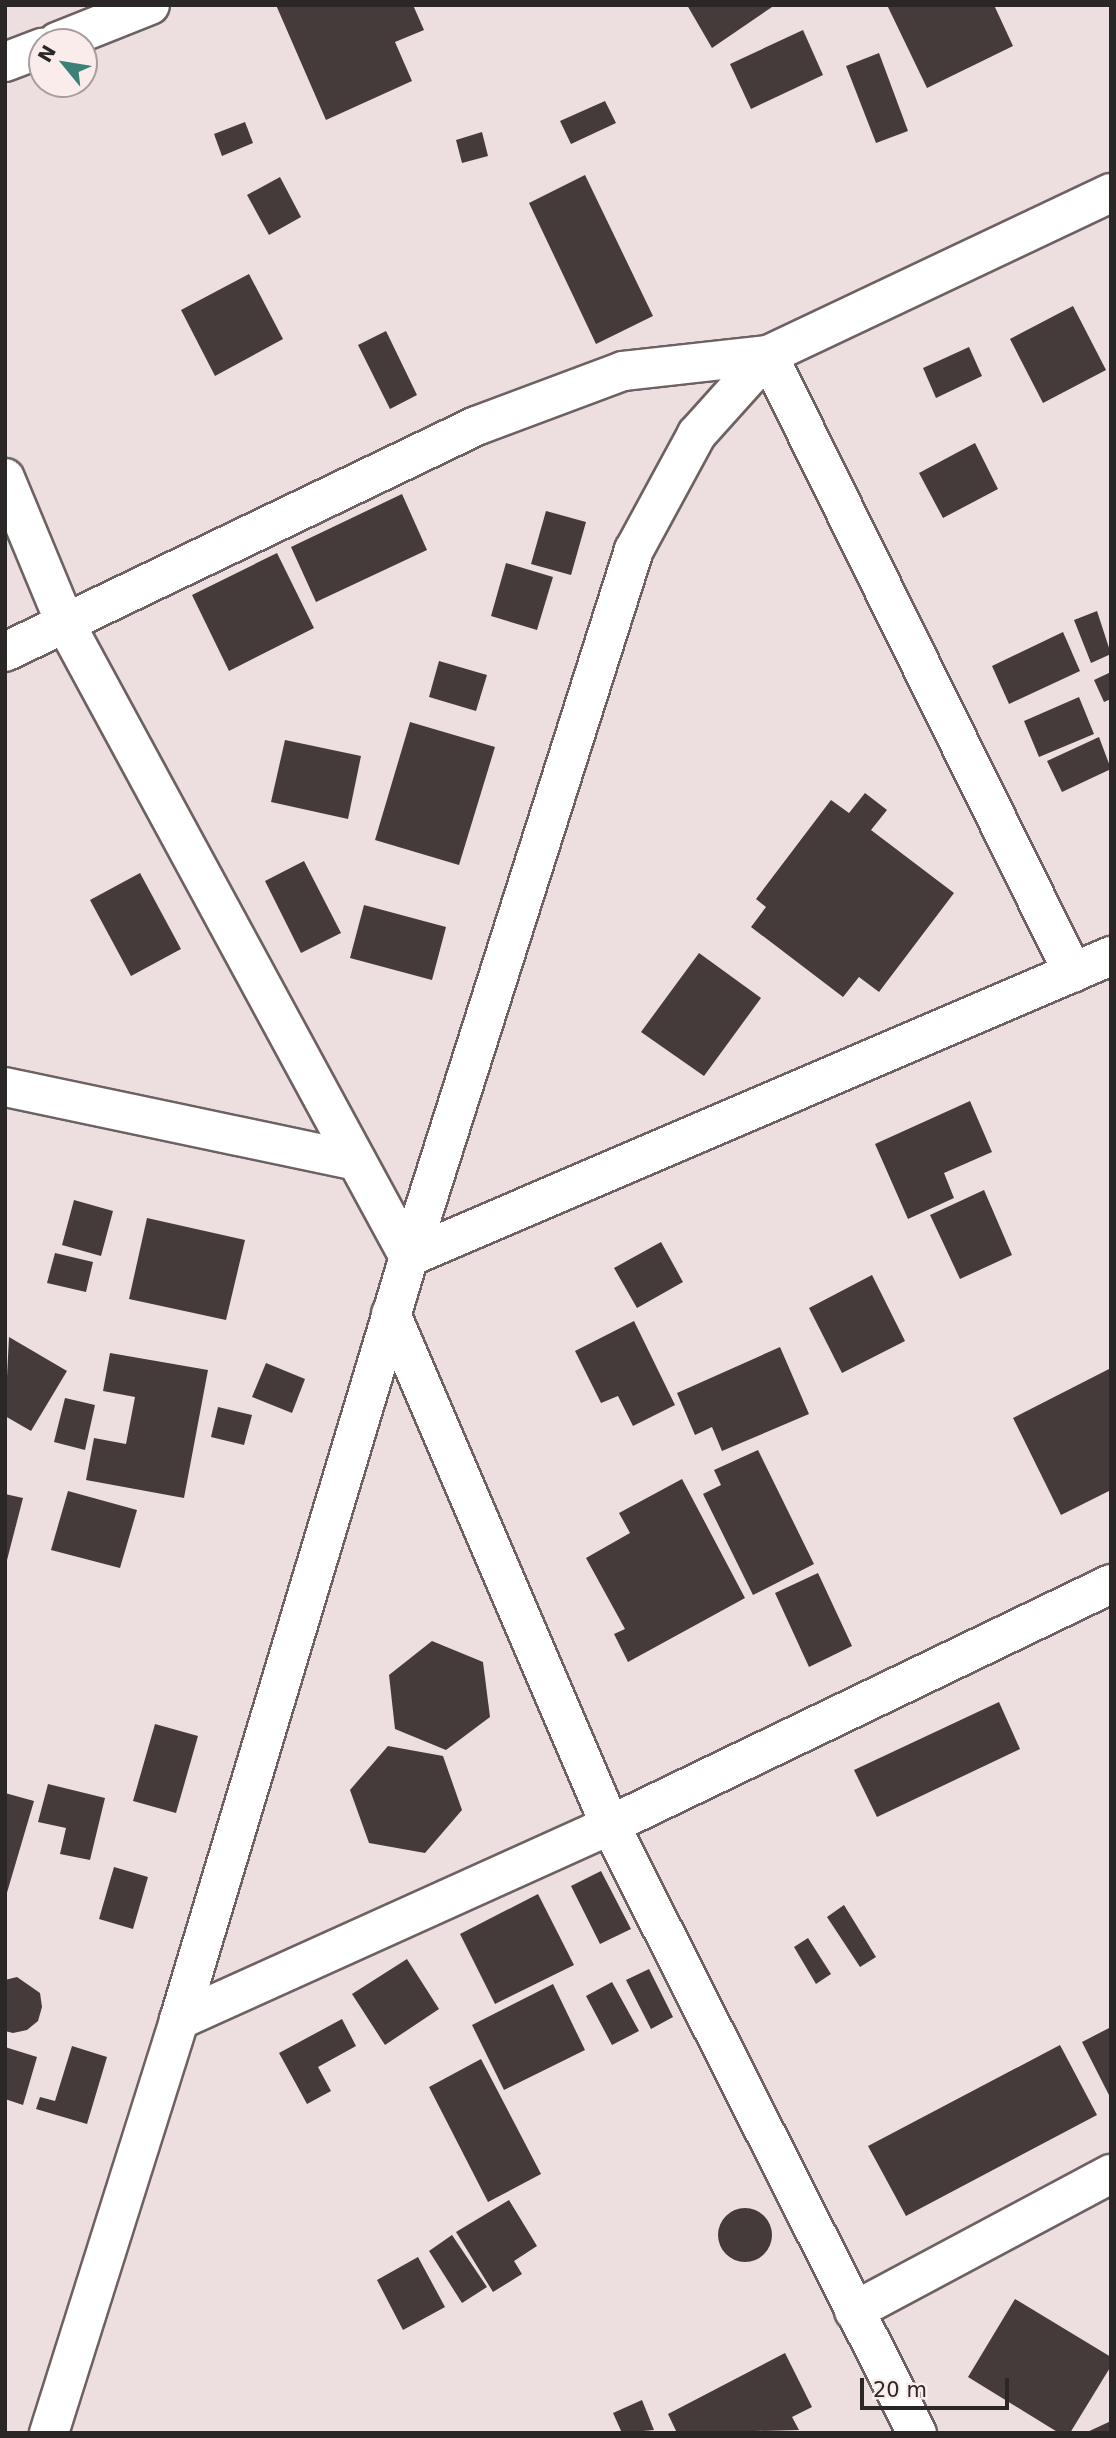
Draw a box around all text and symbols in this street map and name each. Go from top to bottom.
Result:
north arrow [28,28,98,98]
text: N [33,41,60,66]
scale bar [864,2364,1013,2408]
text: 20 m [873,2378,927,2402]

